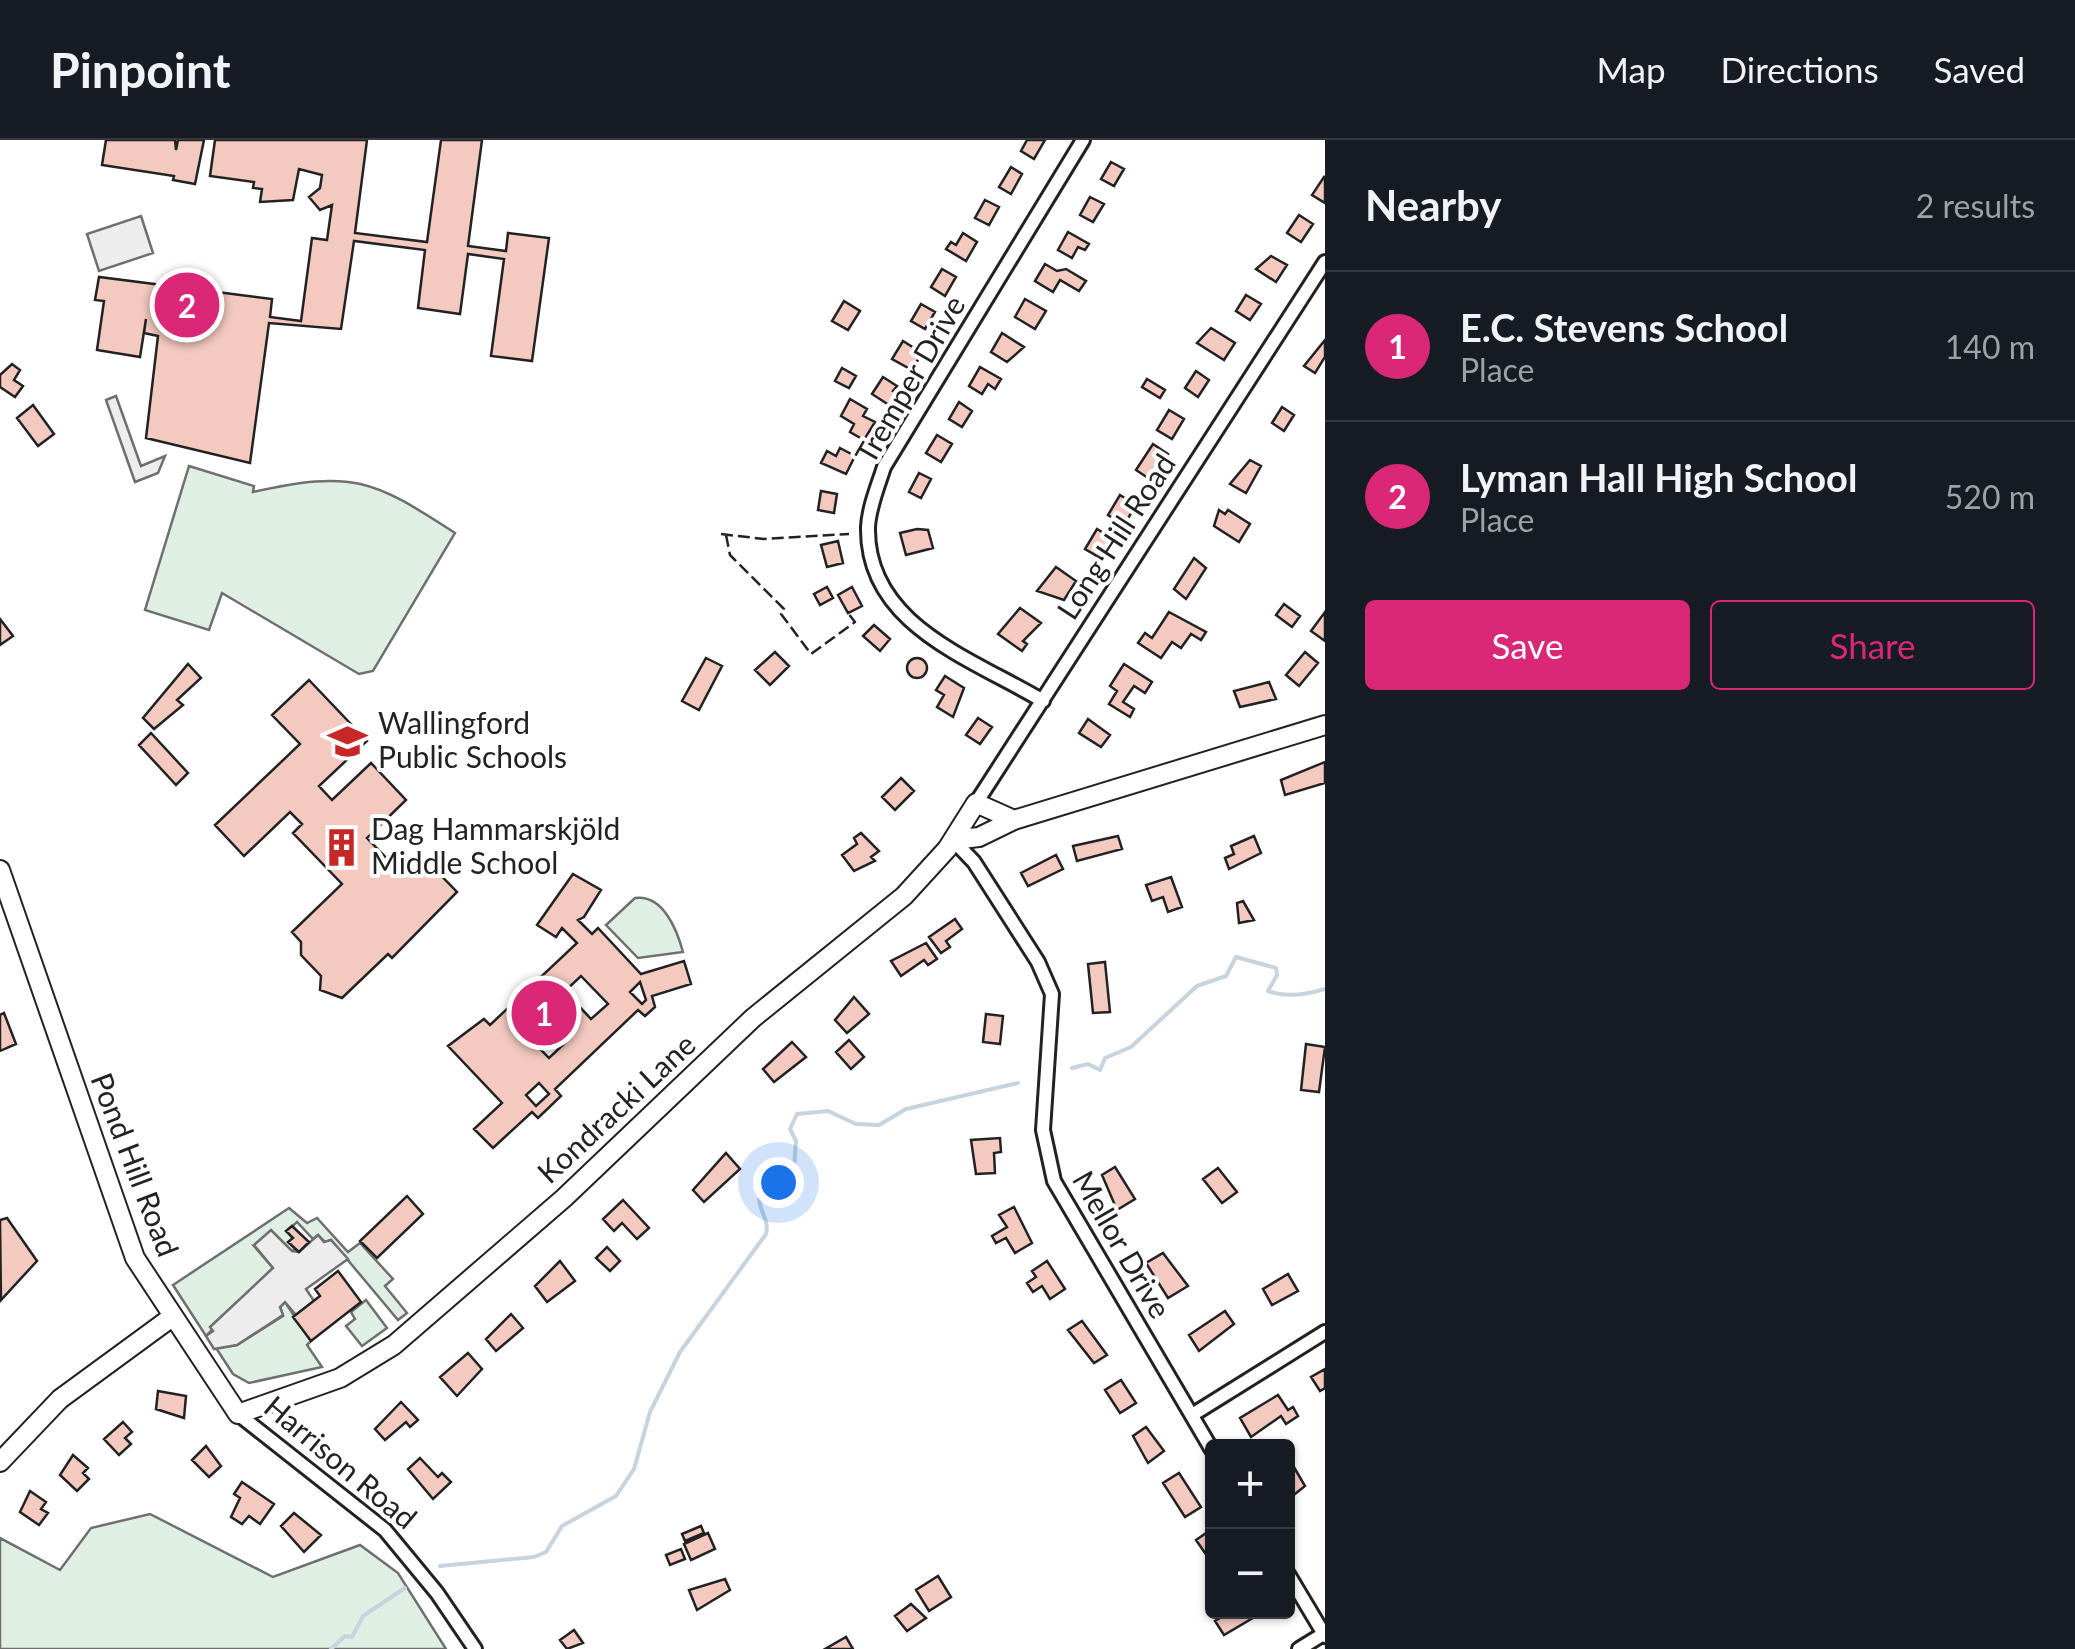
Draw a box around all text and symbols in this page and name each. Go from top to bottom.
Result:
text: Pinpoint [50,41,231,98]
text: Map [1597,48,1666,90]
text: Directions [1721,48,1879,90]
text: Saved [1934,48,2025,90]
text: Nearby [1365,180,1502,230]
text: 2 results [1916,186,2035,225]
pin: 2 [154,268,220,342]
street label: Tremper Drive [847,289,972,469]
text: E.C. Stevens School [1460,304,1788,350]
text: 1 [1388,327,1407,366]
text: 140 m [1945,327,2035,366]
text: Place [1460,350,1534,389]
street label: Long Hill Road [1049,447,1182,625]
text: Lyman Hall High School [1460,454,1857,500]
text: 2 [1388,477,1407,516]
text: 520 m [1945,477,2035,516]
text: Place [1460,500,1534,539]
button: Save [1365,600,1690,690]
button: Share [1710,600,2035,690]
place label: Wallingford Public Schools [378,704,567,774]
school or university icon: Wallingford Public Schools [327,720,369,762]
place label: Dag Hammarskjöld Middle School [371,810,620,880]
building icon: Dag Hammarskjöld Middle School [320,826,362,868]
pin: 1 [512,976,576,1050]
street label: Kondracki Lane [529,1025,702,1190]
street label: Pond Hill Road [84,1067,187,1261]
your location [753,1157,804,1208]
street label: Mellor Drive [1066,1164,1179,1324]
street label: Harrison Road [258,1387,425,1535]
map controls [1205,1439,1295,1619]
button: + [1205,1439,1295,1529]
button: − [1205,1529,1295,1619]

